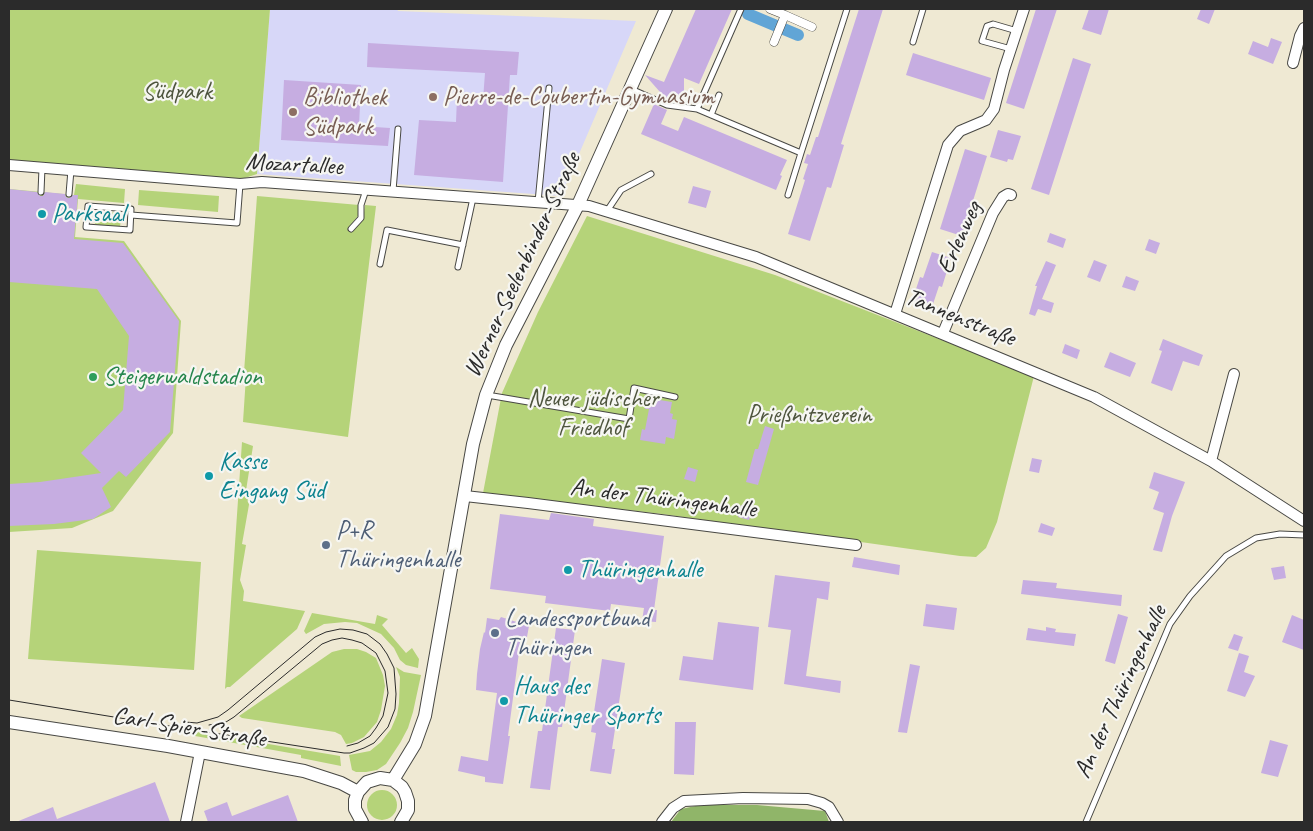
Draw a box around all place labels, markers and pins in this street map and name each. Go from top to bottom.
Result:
place label: Pierre-de-Coubertin-Gymnasium [443,82,714,112]
place label: Bibliothek Südpark [303,83,387,142]
marker: Pierre-de-Coubertin-Gymnasium [427,91,439,103]
marker: Bibliothek Südpark [287,106,299,118]
place label: Parksaal [52,199,125,229]
marker: Parksaal [36,208,48,220]
place label: Steigerwaldstadion [103,362,262,392]
marker: Steigerwaldstadion [87,371,99,383]
place label: Kasse Eingang Süd [219,447,324,506]
marker: Kasse Eingang Süd [203,470,215,482]
place label: P+R Thüringenhalle [336,516,460,575]
marker: P+R Thüringenhalle [320,539,332,551]
place label: Thüringenhalle [578,555,702,585]
marker: Thüringenhalle [562,564,574,576]
place label: Landessportbund Thüringen [505,604,650,663]
marker: Landessportbund Thüringen [489,627,501,639]
place label: Haus des Thüringer Sports [514,672,660,731]
marker: Haus des Thüringer Sports [498,695,510,707]

